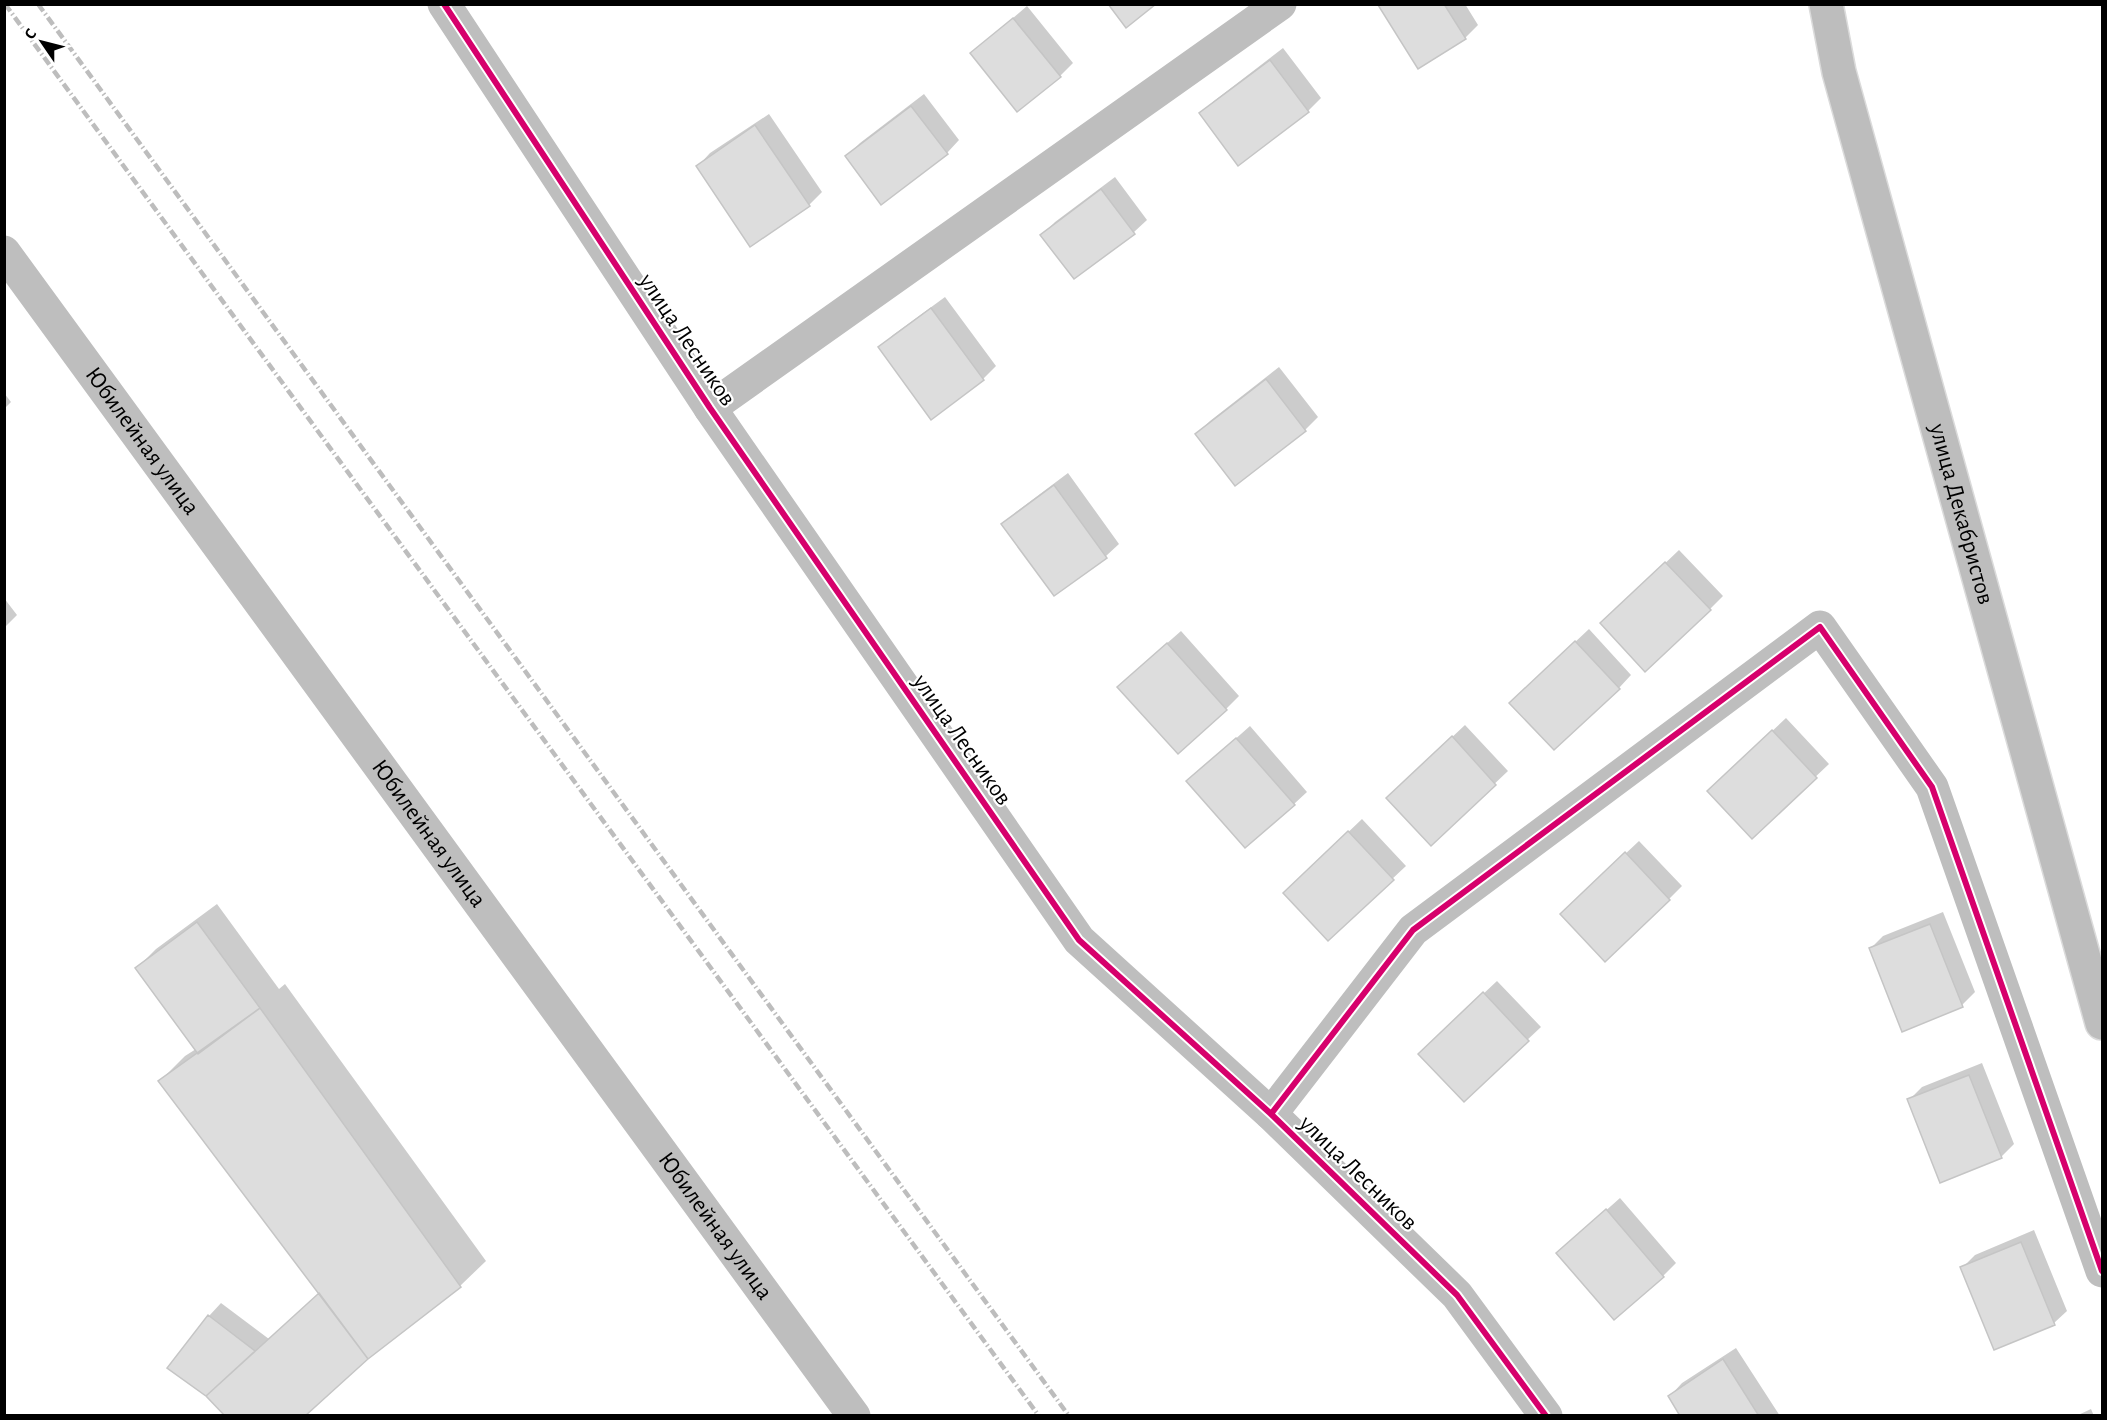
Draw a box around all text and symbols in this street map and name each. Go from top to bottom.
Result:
north arrow [12,12,72,72]
text: С [21,26,40,42]
street label: улица Лесников [634,269,740,410]
street label: Юбилейная улица [80,363,204,519]
street label: улица Декабристов [1925,420,1998,607]
street label: улица Лесников [908,669,1016,810]
street label: Юбилейная улица [367,755,490,912]
street label: улица Лесников [1294,1110,1422,1235]
street label: Юбилейная улица [654,1148,777,1304]

